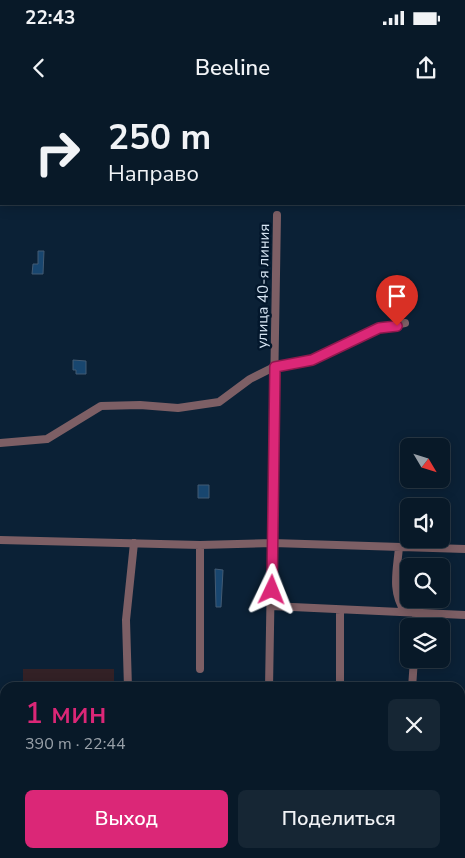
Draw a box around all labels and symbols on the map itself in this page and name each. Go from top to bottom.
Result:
street label: улица 40-я линия [252,223,274,349]
pin [376,275,418,326]
north arrow [400,438,450,488]
position arrow [245,563,297,615]

